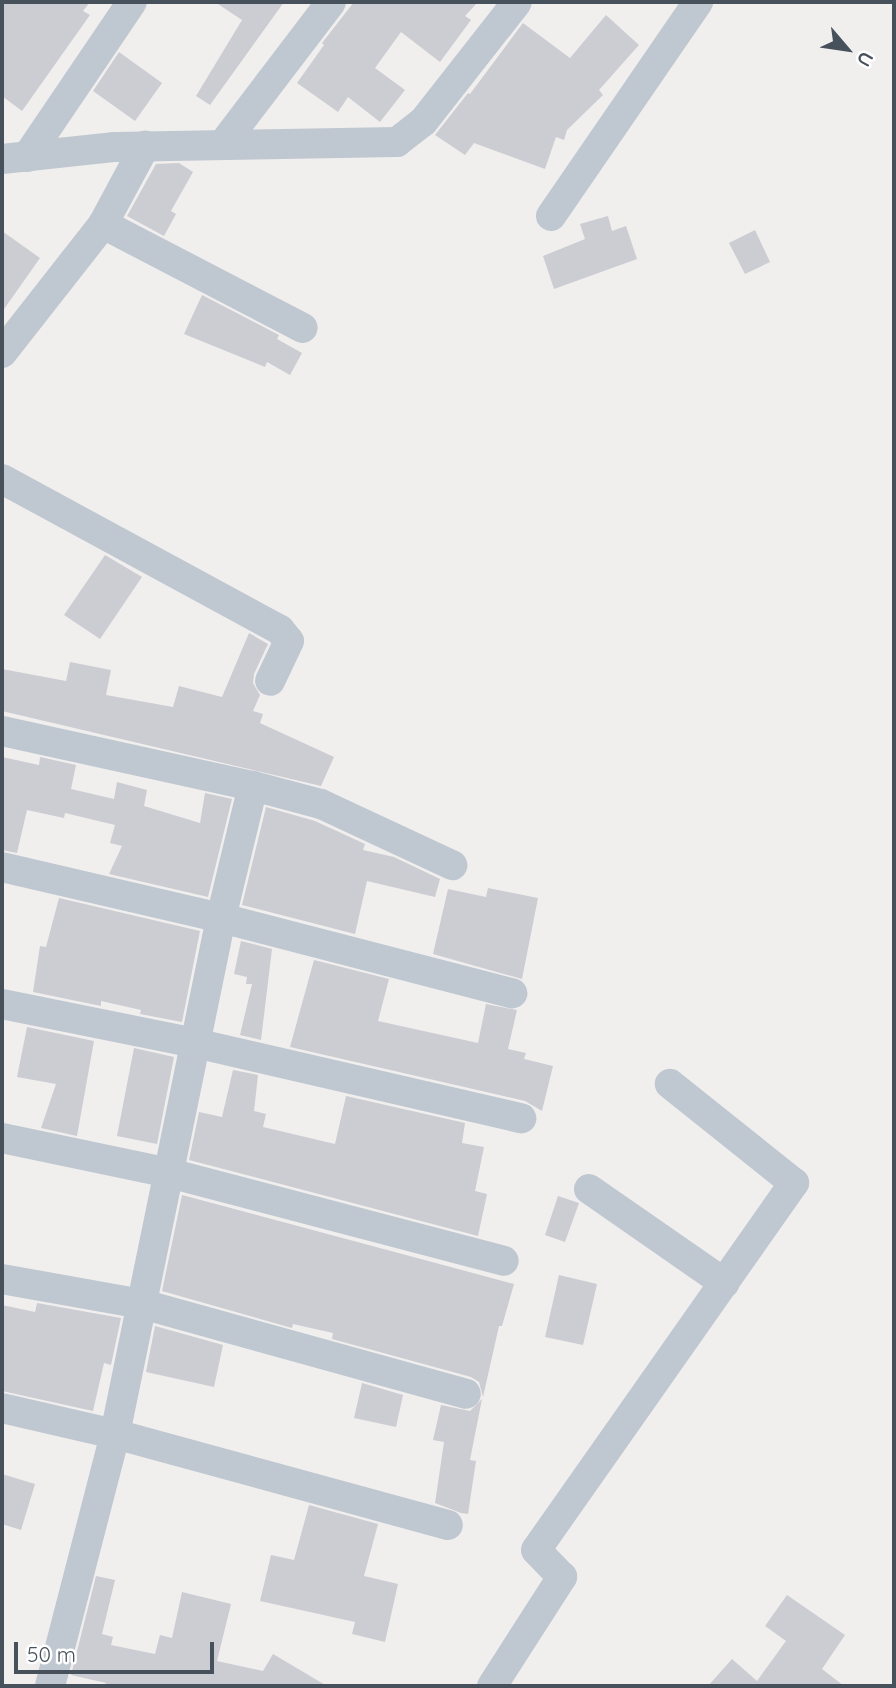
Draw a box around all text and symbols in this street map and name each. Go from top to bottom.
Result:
north arrow [812,14,882,84]
text: U [852,48,879,71]
scale bar [18,1628,217,1672]
text: 50 m [27,1641,76,1667]

